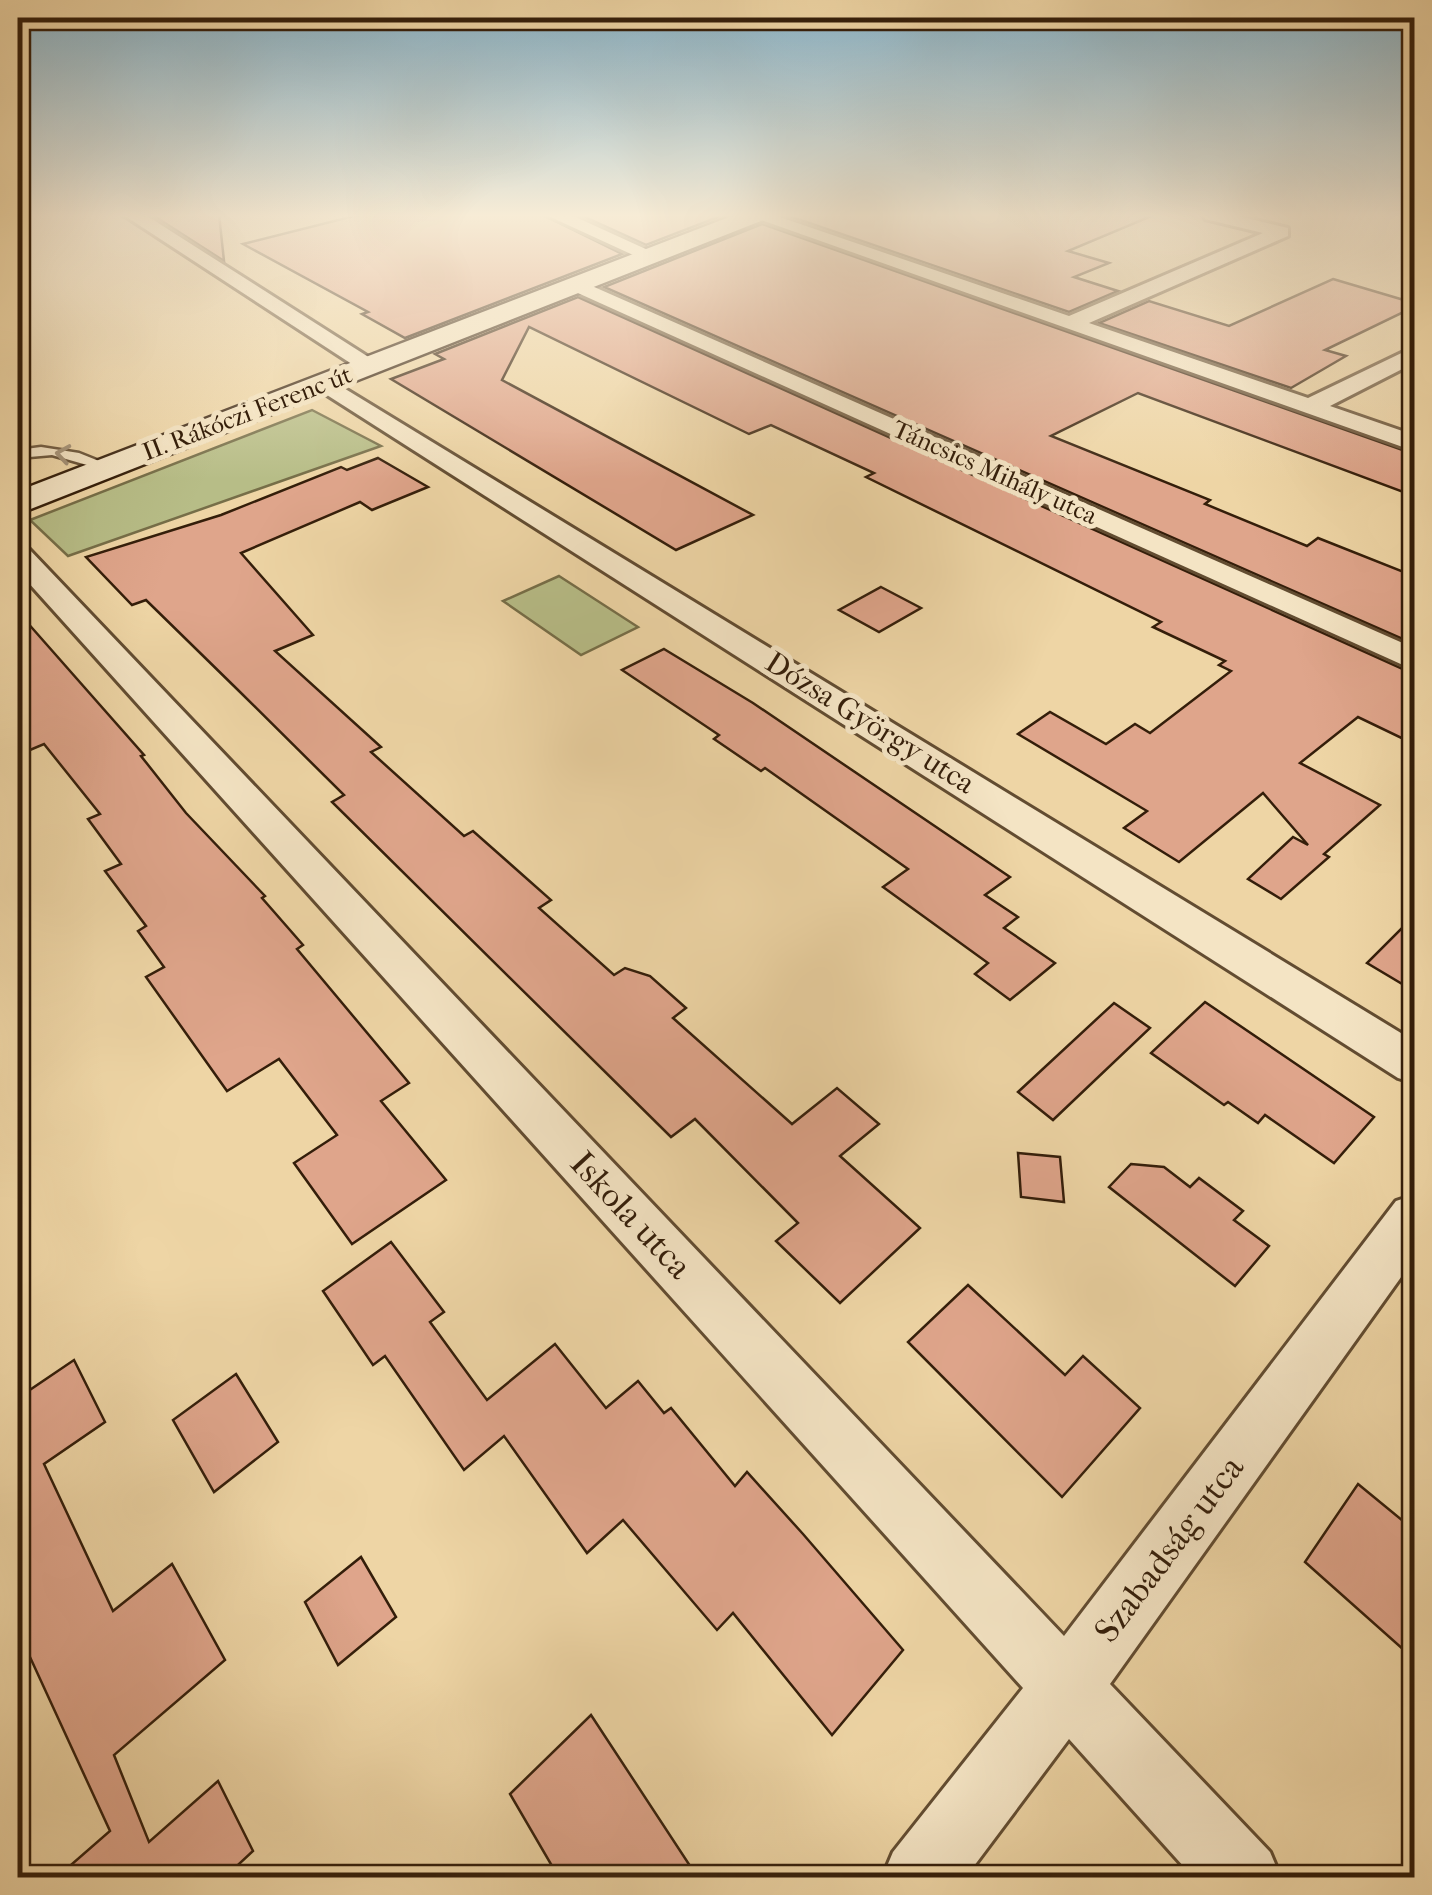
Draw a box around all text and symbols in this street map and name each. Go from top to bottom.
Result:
street label: II. Rákóczi Ferenc út [138,360,356,466]
street label: Táncsics Mihály utca [888,414,1102,530]
one-way arrow [55,445,72,466]
street label: Dózsa György utca [759,645,982,802]
street label: Iskola utca [562,1143,701,1288]
street label: Szabadság utca [1086,1447,1253,1650]

